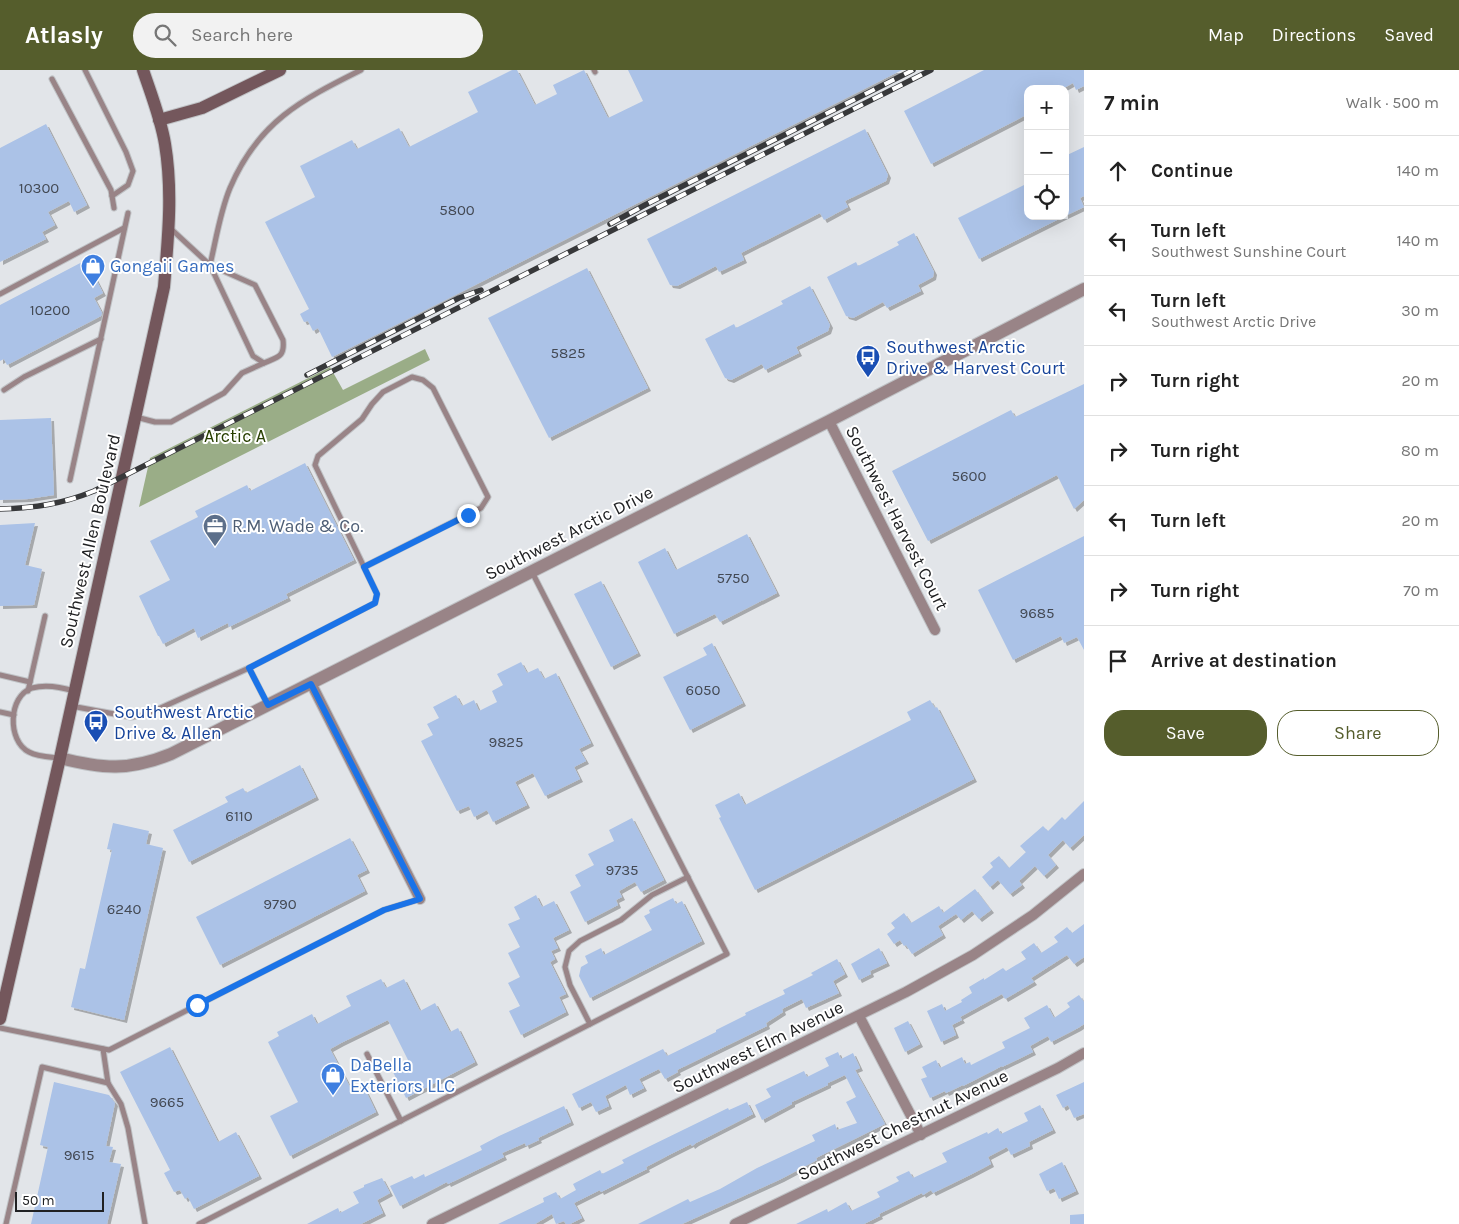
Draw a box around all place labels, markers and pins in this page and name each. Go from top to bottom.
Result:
shop icon: Gongaii Games [80,253,106,287]
place label: Gongaii Games [110,255,234,277]
place label: Southwest Arctic Drive & Harvest Court [886,336,1066,379]
bus stop icon: Southwest Arctic Drive & Harvest Court [855,344,881,378]
office icon: R.M. Wade & Co. [202,513,228,547]
place label: R.M. Wade & Co. [232,515,363,537]
place label: Southwest Arctic Drive & Allen [114,701,254,744]
bus stop icon: Southwest Arctic Drive & Allen [83,709,109,743]
place label: DaBella Exteriors LLC [350,1054,455,1097]
shop icon: DaBella Exteriors LLC [320,1062,346,1096]

